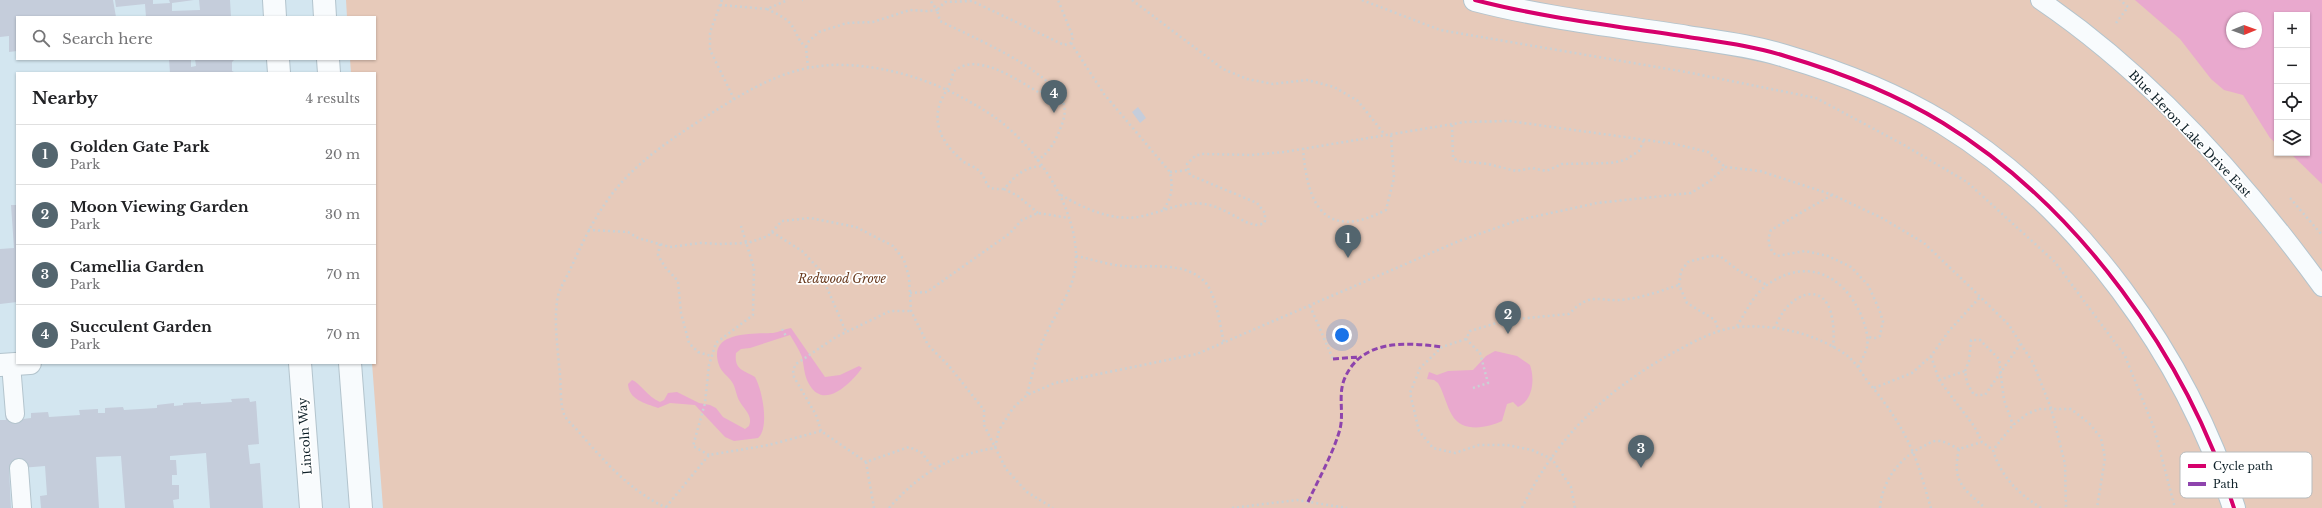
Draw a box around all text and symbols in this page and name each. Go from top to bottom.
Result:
north arrow [2226,12,2262,48]
map controls [2274,12,2310,156]
button: + [2274,12,2310,48]
search box [16,16,376,60]
icon: search [30,27,52,49]
text: Search here [62,29,153,48]
button: − [2274,48,2310,84]
street label: Blue Heron Lake Drive East [2126,67,2255,200]
pin: 4 [1041,80,1067,113]
button: locate [2274,84,2310,120]
text: Nearby [32,88,98,109]
text: 4 results [306,90,360,107]
button: layers [2274,120,2310,156]
text: Golden Gate Park [70,137,209,156]
text: 1 [42,146,48,163]
text: 20 m [325,146,360,163]
text: Park [70,156,100,173]
text: Moon Viewing Garden [70,197,249,216]
text: 2 [41,206,49,223]
text: 30 m [325,206,360,223]
text: Park [70,216,100,233]
pin: 1 [1335,225,1361,258]
text: Camellia Garden [70,257,204,276]
text: 3 [41,266,49,283]
text: 70 m [327,266,360,283]
park label: Redwood Grove [797,271,887,286]
text: Park [70,276,100,293]
pin: 2 [1495,301,1521,334]
text: Succulent Garden [70,317,212,336]
your location [1332,325,1352,345]
text: 4 [41,326,49,343]
text: 70 m [327,326,360,343]
text: Park [70,336,100,353]
street label: Lincoln Way [294,396,315,475]
pin: 3 [1628,435,1654,468]
legend [2180,452,2312,498]
text: Cycle path [2213,459,2273,473]
text: Path [2213,477,2239,491]

